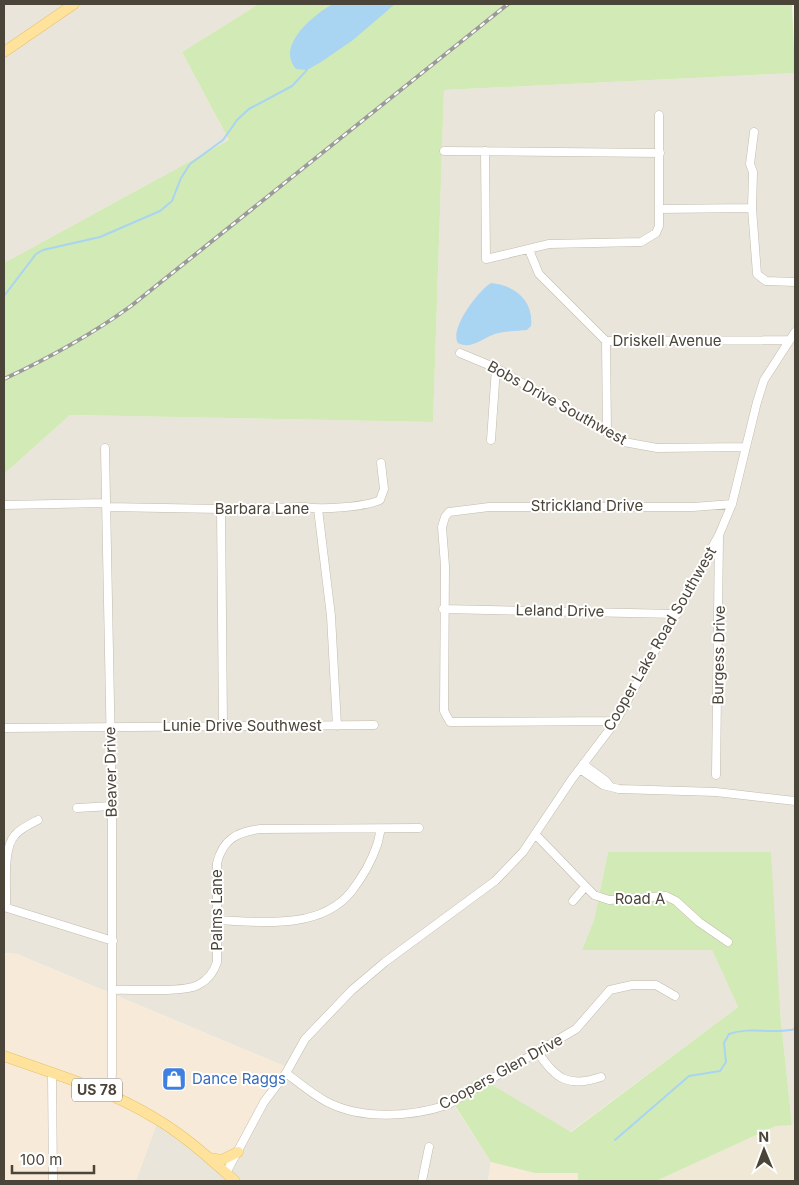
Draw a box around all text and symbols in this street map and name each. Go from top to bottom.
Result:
street label: Driskell Avenue [612,331,722,350]
street label: Bobs Drive Southwest [484,356,630,449]
street label: Strickland Drive [531,496,643,515]
street label: Barbara Lane [215,499,309,518]
street label: Cooper Lake Road Southwest [599,543,720,734]
street label: Leland Drive [515,600,605,621]
street label: Burgess Drive [708,605,729,705]
street label: Lunie Drive Southwest [162,716,322,735]
street label: Beaver Drive [100,726,121,818]
street label: Palms Lane [207,869,226,951]
street label: Road A [615,889,665,908]
street label: Coopers Glen Drive [436,1030,566,1113]
shop icon: Dance Raggs [161,1066,187,1092]
place label: Dance Raggs [192,1069,286,1088]
road number: US 78 [72,1078,122,1102]
north arrow [739,1125,789,1175]
text: N [758,1128,769,1145]
scale bar [12,1142,95,1174]
text: 100 m [20,1150,62,1169]

